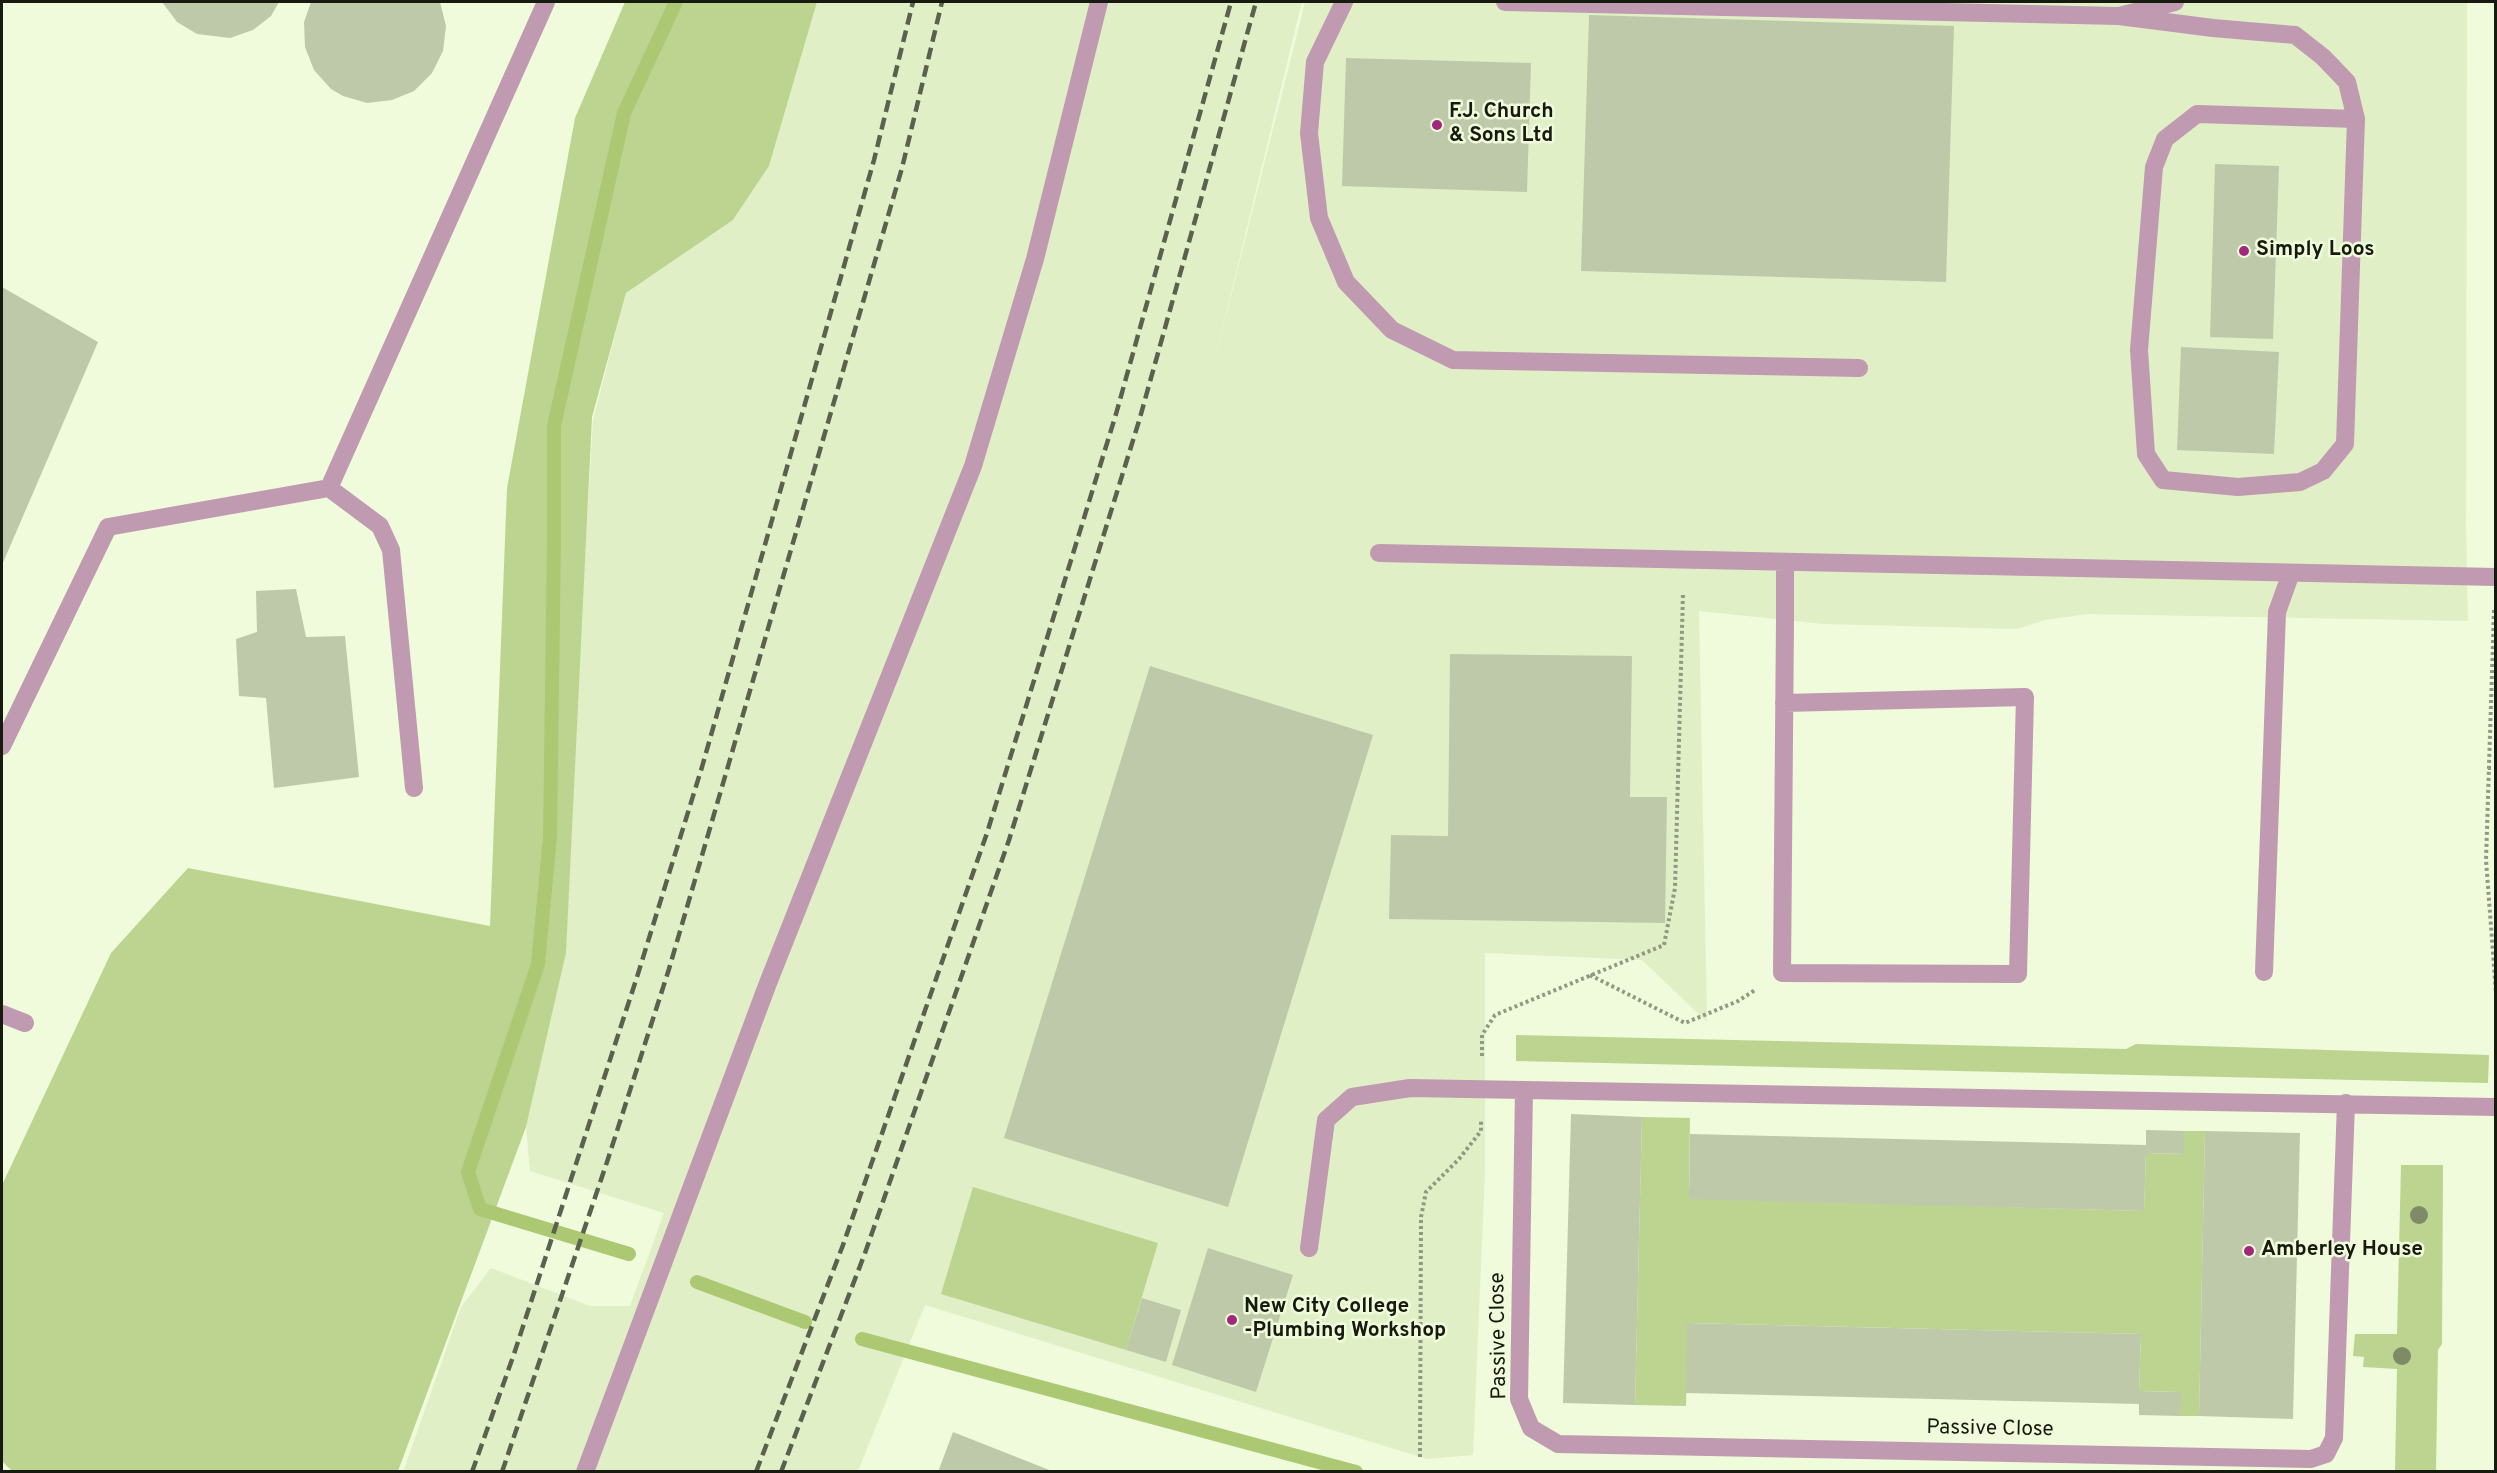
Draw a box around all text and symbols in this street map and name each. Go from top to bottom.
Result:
place label: F.J. Church & Sons Ltd [1449,100,1554,150]
marker: F.J. Church & Sons Ltd [1430,118,1444,132]
place label: Simply Loos [2256,238,2375,264]
marker: Simply Loos [2237,244,2251,258]
place label: Amberley House [2261,1238,2423,1264]
marker: Amberley House [2242,1244,2256,1258]
street label: Passive Close [1486,1272,1514,1400]
place label: New City College -Plumbing Workshop [1244,1295,1446,1345]
marker: New City College -Plumbing Workshop [1225,1313,1239,1327]
street label: Passive Close [1926,1416,2054,1444]

